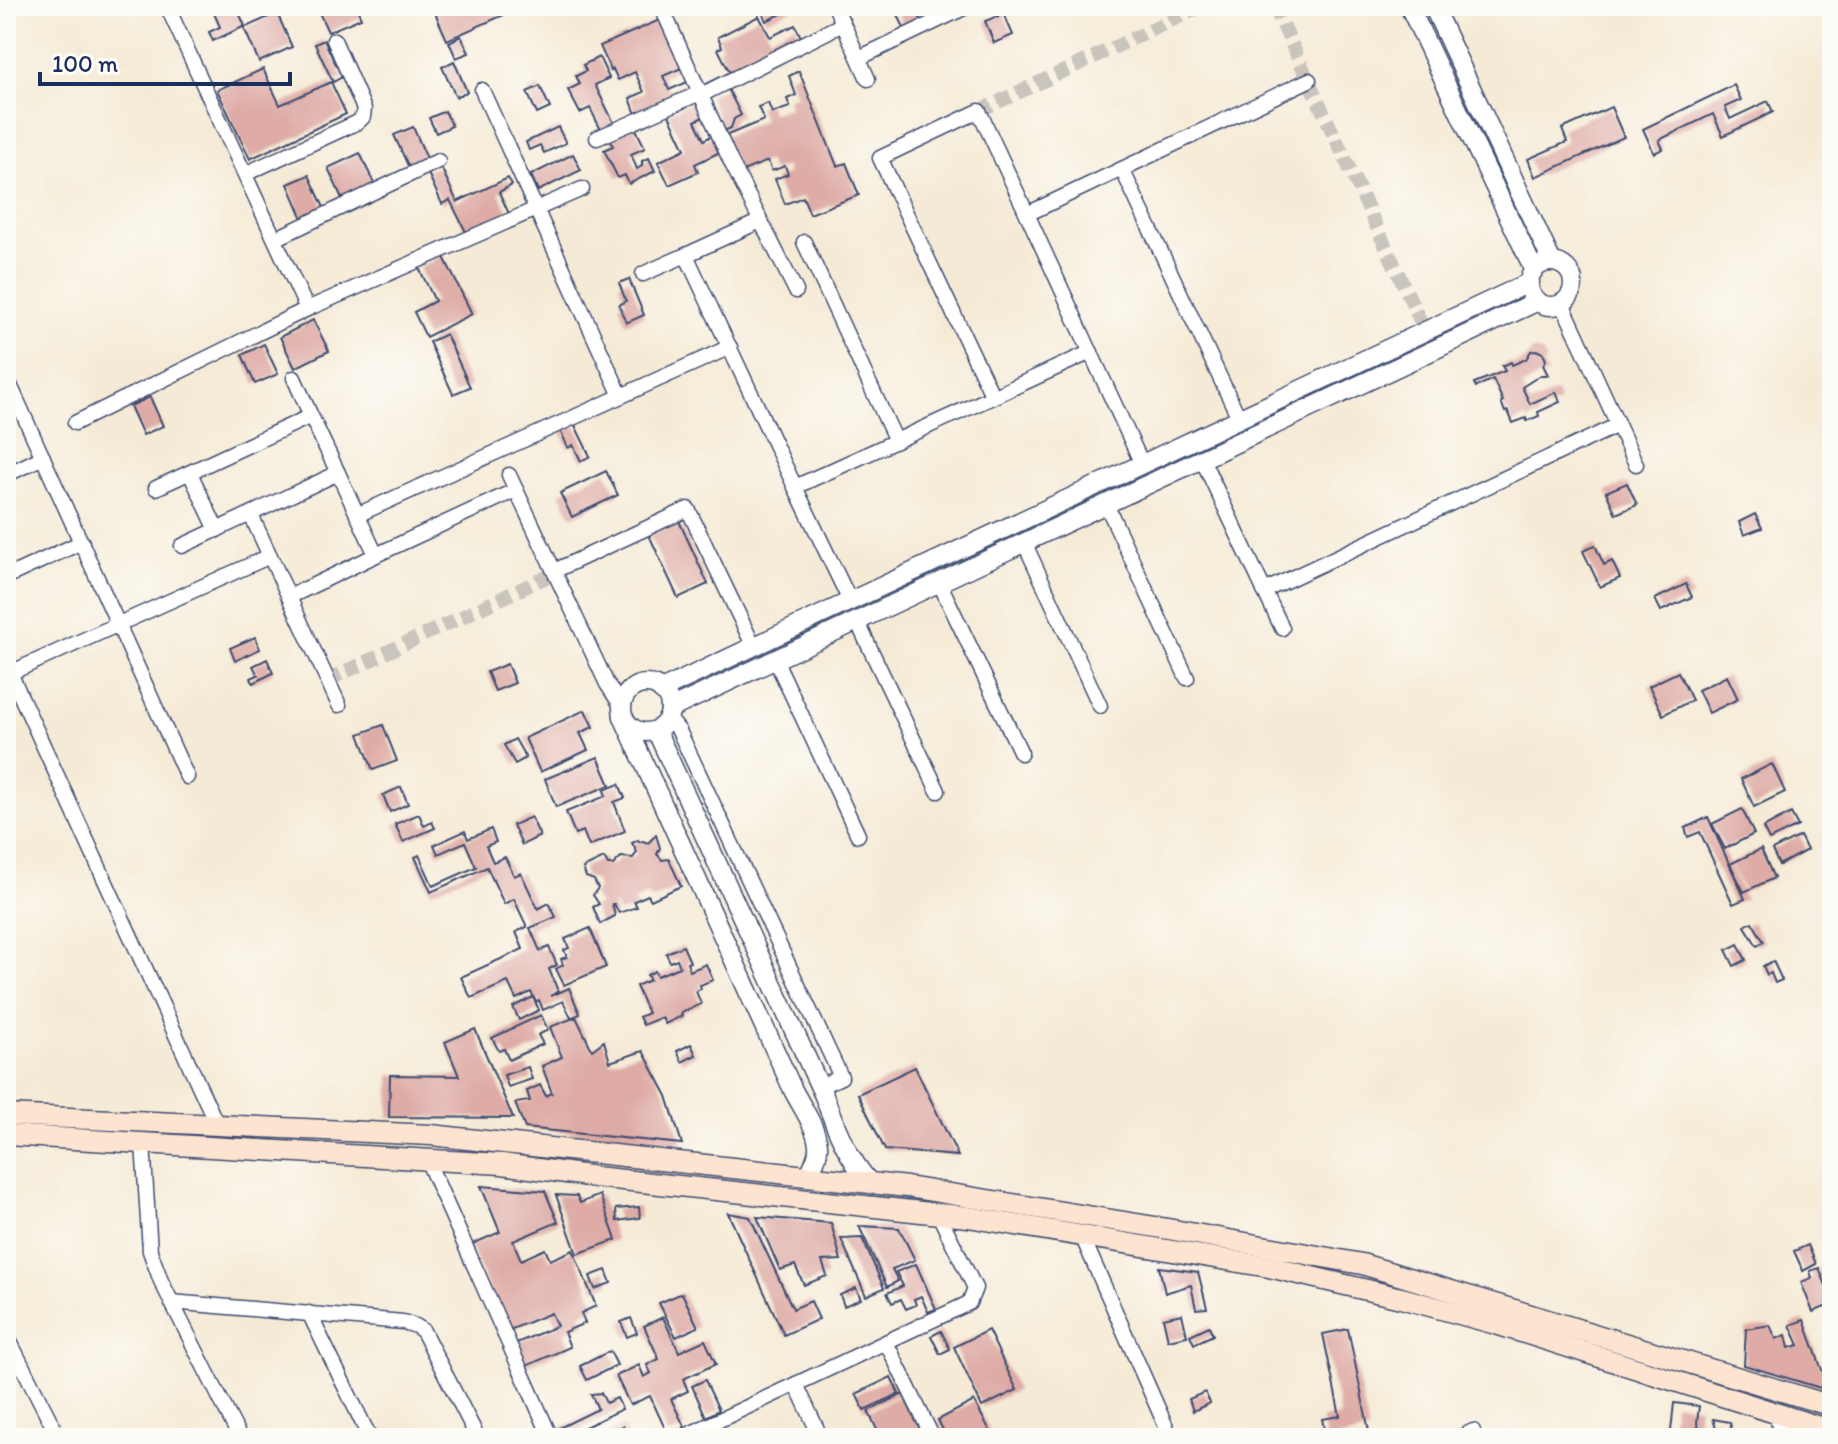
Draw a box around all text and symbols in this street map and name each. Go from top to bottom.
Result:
scale bar [40,36,290,86]
text: 100 m [52,49,118,78]

